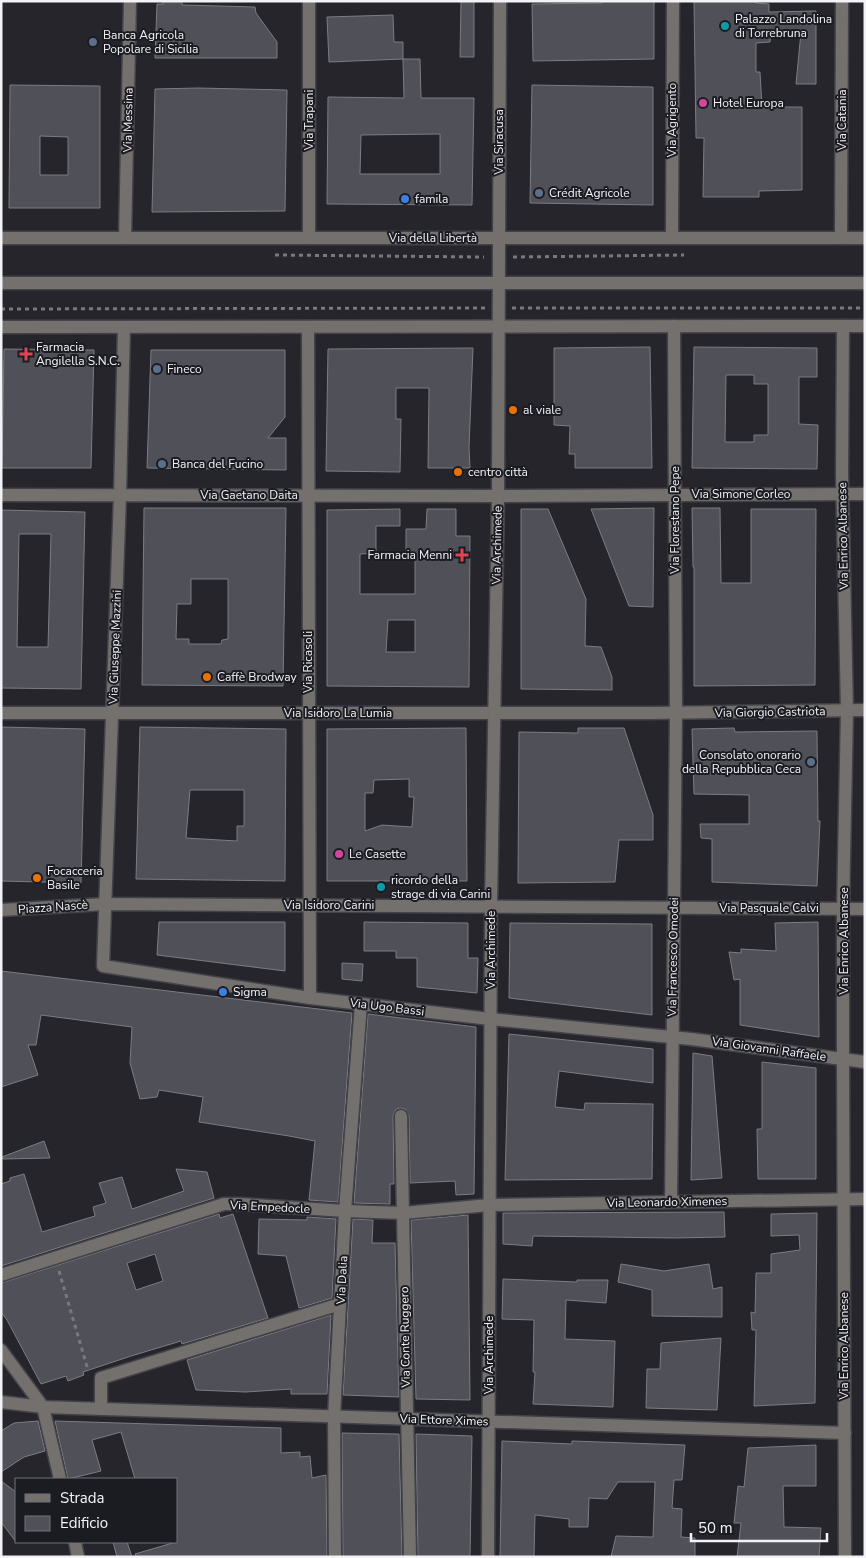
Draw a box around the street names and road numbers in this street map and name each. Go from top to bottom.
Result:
street label: Via Agrigento [664,83,680,158]
street label: Via Messina [119,88,137,153]
street label: Via Catania [834,89,850,152]
street label: Via Trapani [301,90,317,151]
street label: Via Siracusa [491,109,507,176]
street label: Via della Libertà [388,230,477,246]
street label: Via Florestano Pepe [667,466,683,575]
street label: Via Enrico Albanese [834,482,852,591]
street label: Via Simone Corleo [690,486,791,502]
street label: Via Gaetano Daita [199,487,298,503]
street label: Via Archimede [488,506,506,585]
street label: Via Giuseppe Mazzini [105,590,125,705]
street label: Via Ricasoli [300,631,316,694]
street label: Via Giorgio Castriota [713,703,826,721]
street label: Via Isidoro La Lumia [283,705,392,721]
street label: Via Enrico Albanese [836,887,852,996]
street label: Piazza Nascè [17,897,89,917]
street label: Via Isidoro Carini [283,897,374,913]
street label: Via Francesco Omodei [664,897,682,1018]
street label: Via Pasquale Calvi [718,900,819,916]
street label: Via Archimede [483,911,499,990]
street label: Via Ugo Bassi [348,994,425,1019]
street label: Via Giovanni Raffaele [710,1033,827,1065]
street label: Via Leonardo Ximenes [606,1193,728,1211]
street label: Via Empedocle [229,1197,310,1217]
street label: Via Dalia [333,1255,351,1306]
street label: Via Conte Ruggero [396,1286,414,1389]
street label: Via Enrico Albanese [836,1292,852,1401]
street label: Via Archimede [481,1316,497,1395]
street label: Via Ettore Ximes [398,1410,489,1430]

